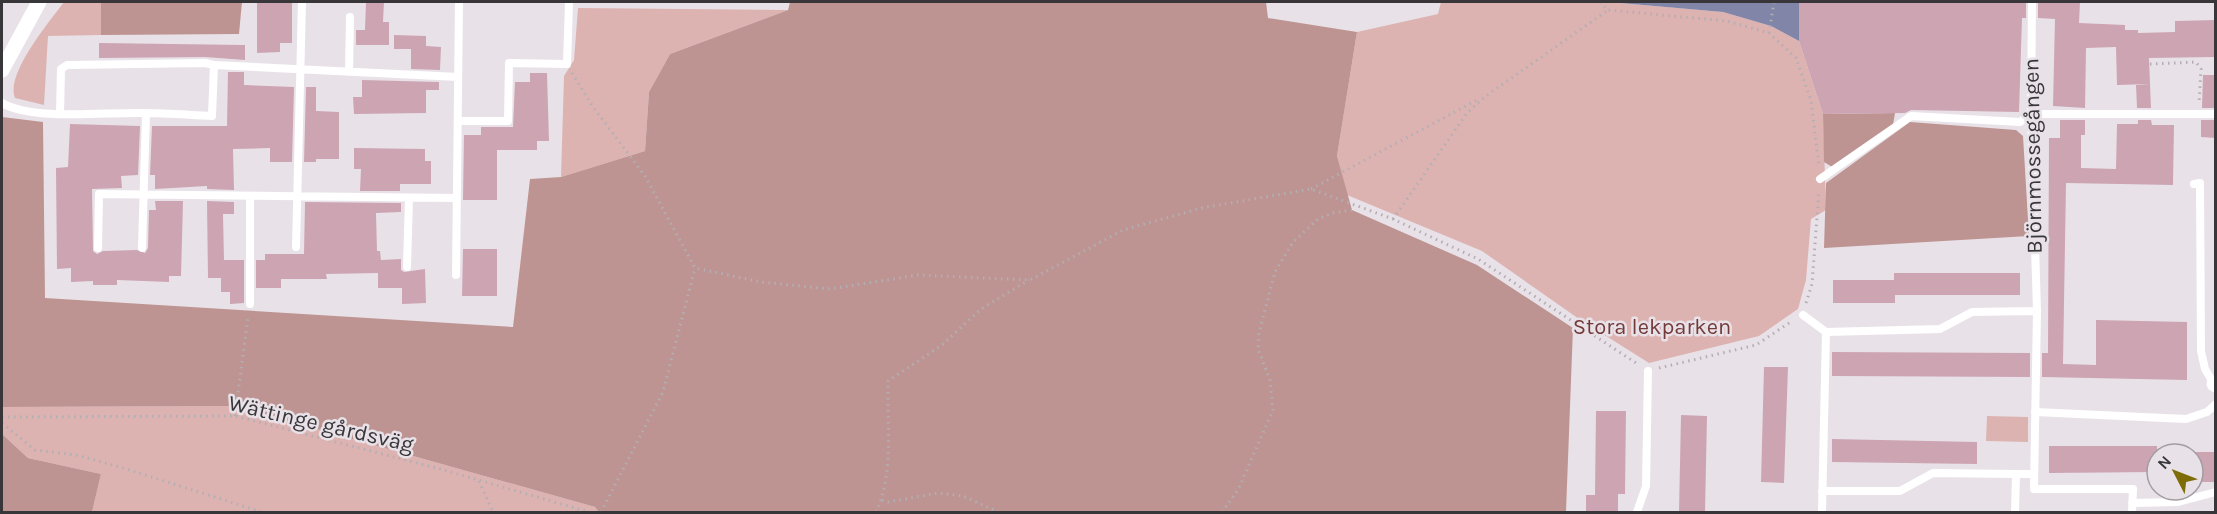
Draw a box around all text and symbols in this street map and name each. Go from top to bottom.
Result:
street label: Björnmossegången [2018,58,2048,254]
park label: Stora lekparken [1573,314,1731,340]
street label: Wättinge gårdsväg [226,390,417,458]
north arrow [2145,442,2205,502]
text: N [2153,452,2175,473]

